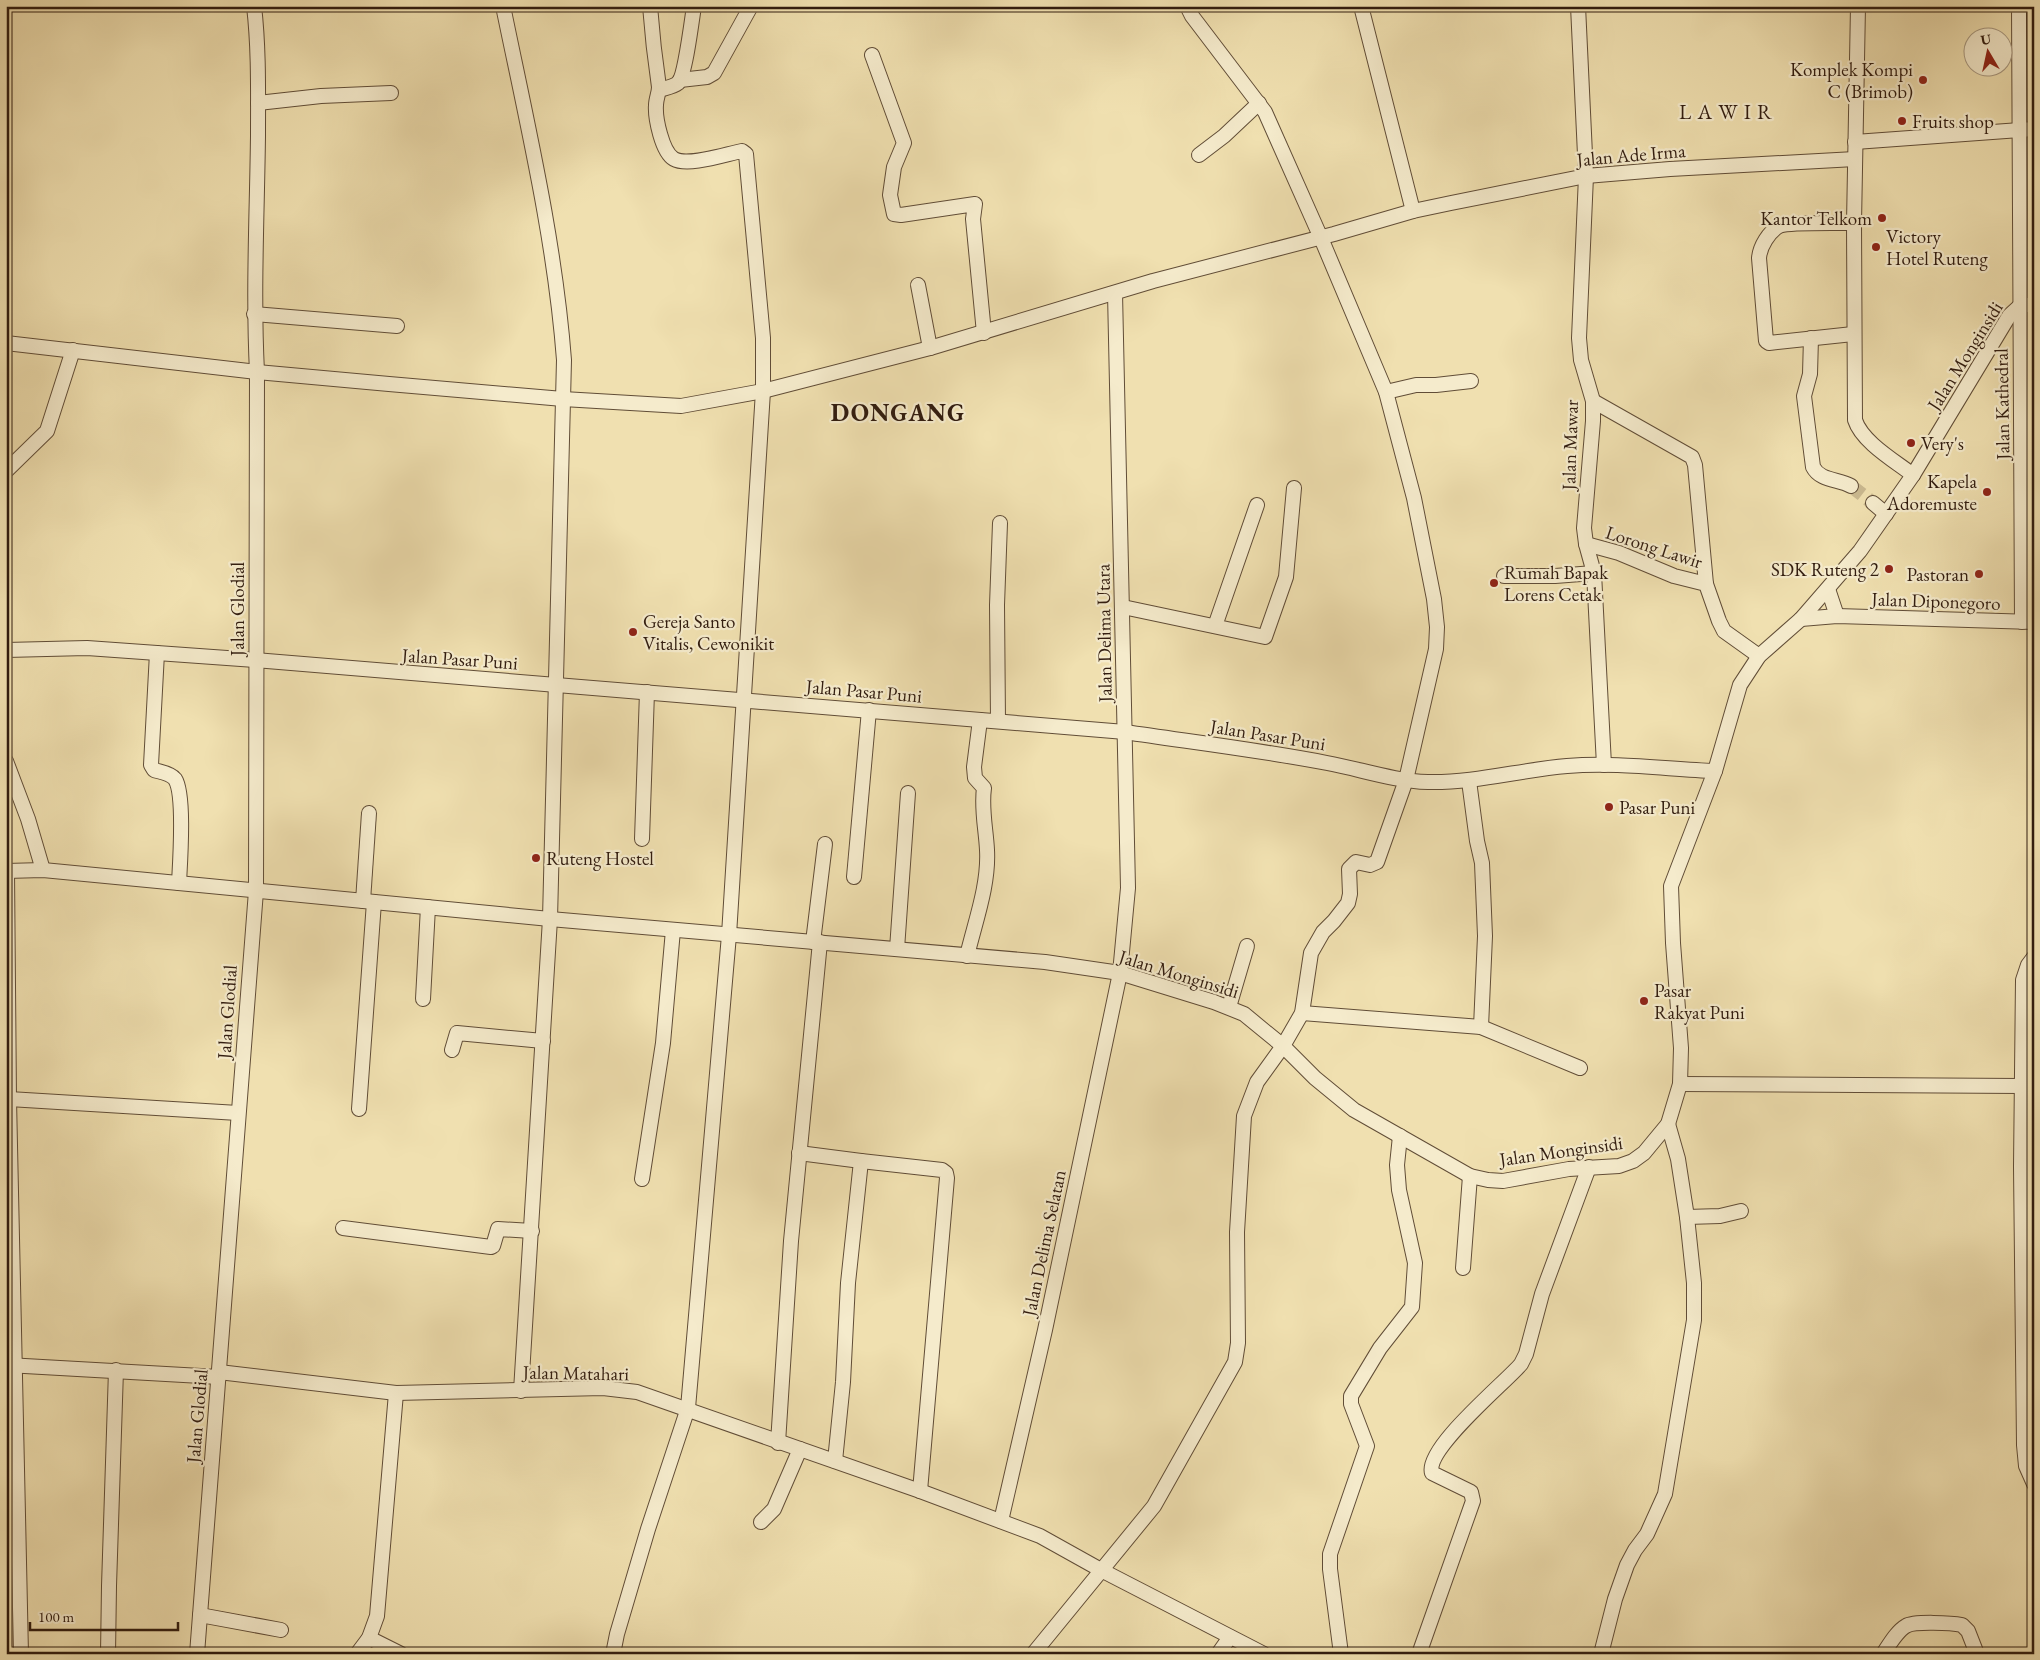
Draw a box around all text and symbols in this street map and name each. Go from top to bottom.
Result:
north arrow [1962,28,2012,78]
text: U [1979,29,1993,49]
place label: Komplek Kompi C (Brimob) [1790,57,1913,104]
marker: Komplek Kompi C (Brimob) [1917,74,1929,86]
district label: L A W I R [1679,98,1773,125]
place label: Fruits shop [1912,109,1994,134]
marker: Fruits shop [1896,115,1908,127]
street label: Jalan Ade Irma [1574,138,1687,172]
place label: Kantor Telkom [1760,206,1872,231]
marker: Kantor Telkom [1876,212,1888,224]
place label: Victory Hotel Ruteng [1886,224,1988,271]
marker: Victory Hotel Ruteng [1870,241,1882,253]
street label: Jalan Monginsidi [1920,296,2009,417]
street label: Jalan Kathedral [1989,348,2016,462]
district label: DONGANG [831,397,965,428]
street label: Jalan Mawar [1556,399,1584,493]
place label: Very's [1921,431,1964,456]
marker: Very's [1905,437,1917,449]
place label: Kapela Adoremuste [1886,469,1977,516]
marker: Kapela Adoremuste [1981,486,1993,498]
street label: Lorong Lawir [1602,520,1706,575]
place label: SDK Ruteng 2 [1771,557,1879,582]
place label: Rumah Bapak Lorens Cetak [1504,560,1609,607]
street label: Jalan Glodial [225,561,250,658]
place label: Pastoran [1906,562,1969,587]
street label: Jalan Delima Utara [1090,563,1118,705]
marker: SDK Ruteng 2 [1883,563,1895,575]
marker: Pastoran [1973,568,1985,580]
marker: Rumah Bapak Lorens Cetak [1488,577,1500,589]
street label: Jalan Diponegoro [1869,586,2001,616]
place label: Gereja Santo Vitalis, Cewonikit [643,609,774,656]
marker: Gereja Santo Vitalis, Cewonikit [627,626,639,638]
street label: Jalan Pasar Puni [399,642,519,676]
street label: Jalan Pasar Puni [803,673,923,709]
street label: Jalan Pasar Puni [1207,713,1328,756]
place label: Pasar Puni [1619,795,1696,820]
marker: Pasar Puni [1603,801,1615,813]
place label: Ruteng Hostel [546,846,654,871]
marker: Ruteng Hostel [530,852,542,864]
street label: Jalan Monginsidi [1114,943,1242,1004]
street label: Jalan Glodial [211,964,243,1062]
place label: Pasar Rakyat Puni [1654,978,1745,1025]
marker: Pasar Rakyat Puni [1638,995,1650,1007]
street label: Jalan Monginsidi [1496,1130,1625,1172]
street label: Jalan Delima Selatan [1016,1167,1072,1320]
street label: Jalan Matahari [521,1360,630,1386]
street label: Jalan Glodial [180,1368,214,1466]
scale bar [30,1600,178,1632]
text: 100 m [38,1607,75,1626]

